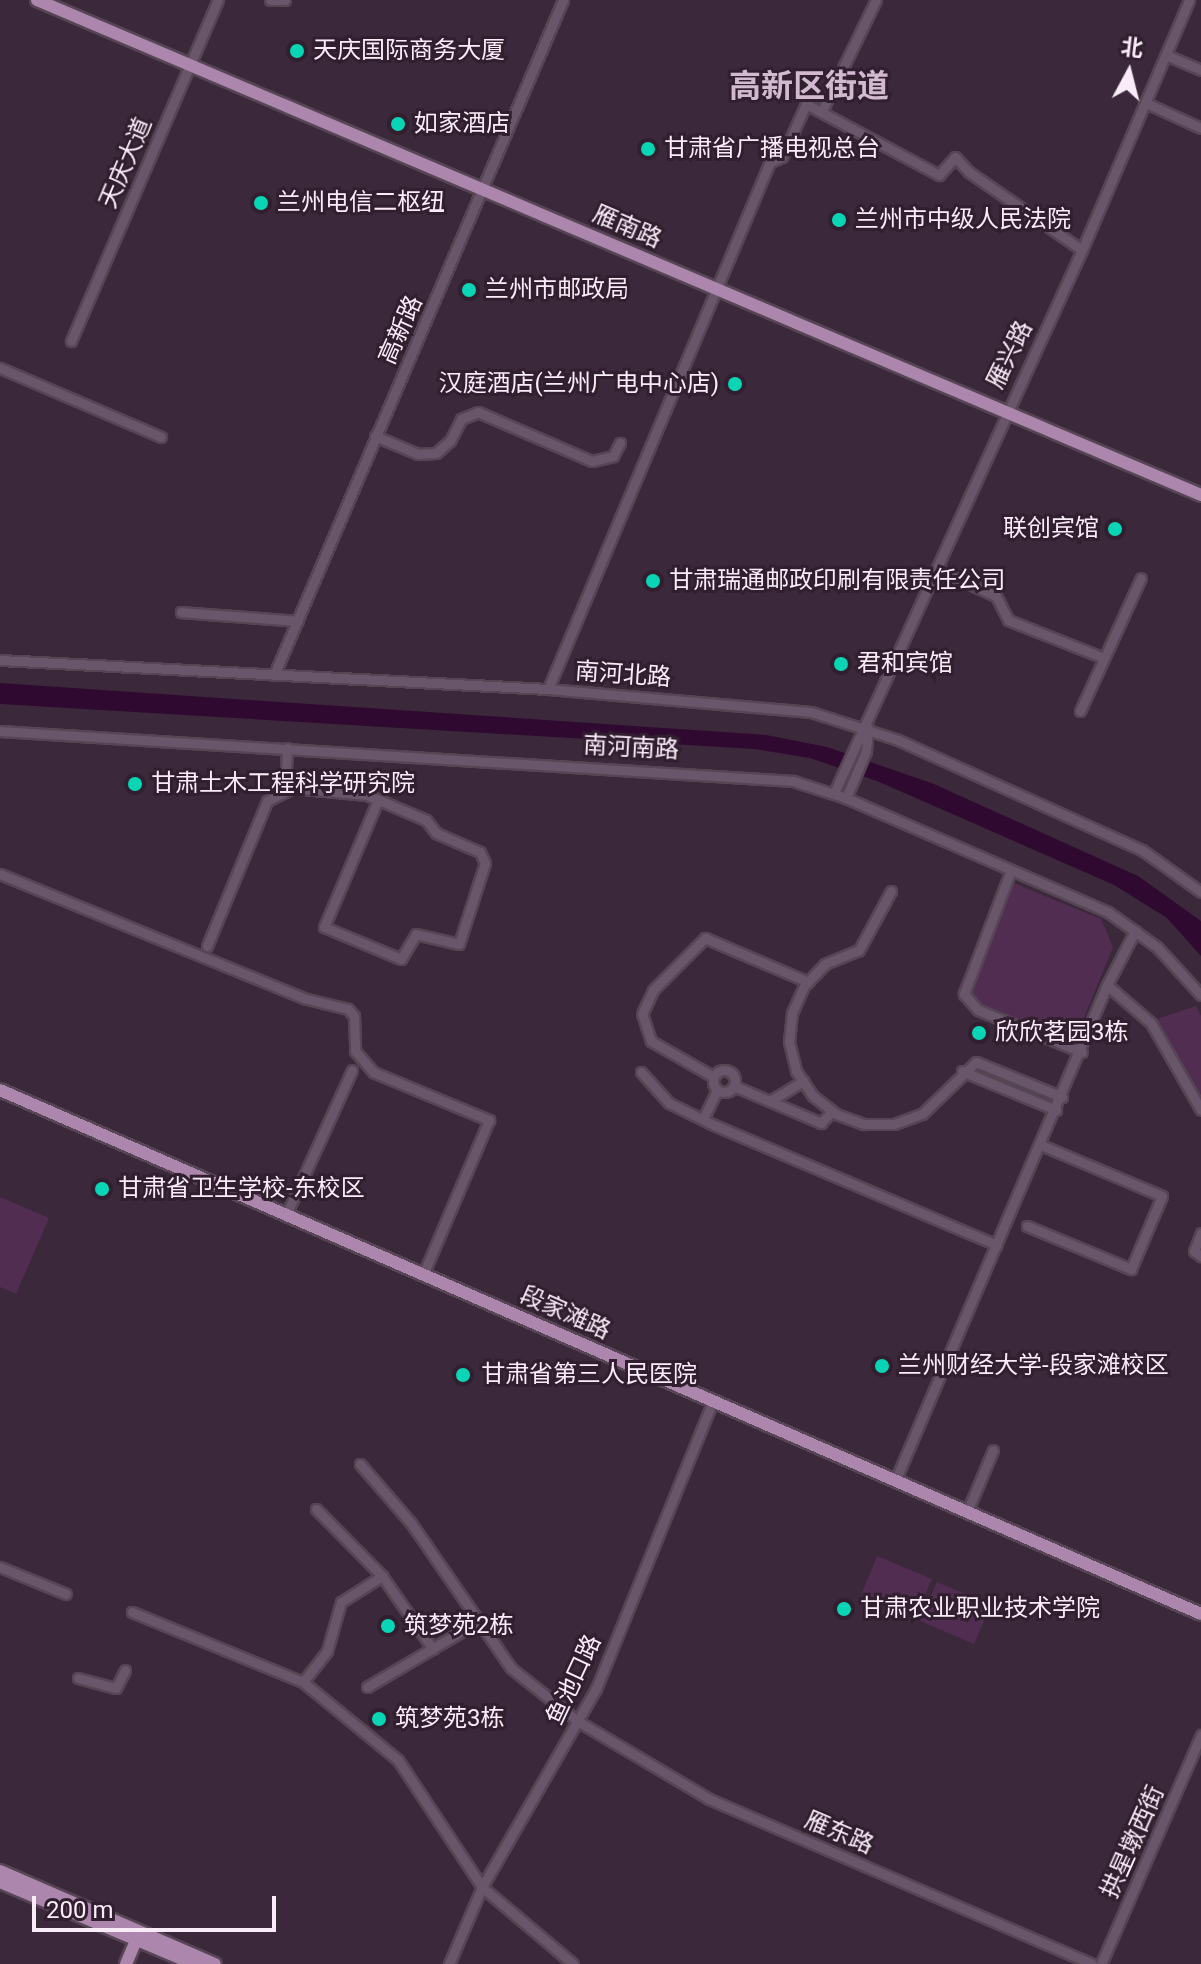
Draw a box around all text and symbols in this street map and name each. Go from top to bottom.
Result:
north arrow [1089,32,1169,112]
text: 北 [1120,34,1144,61]
place label: 天庆国际商务大厦 [313,37,505,65]
marker: 天庆国际商务大厦 [288,42,306,60]
district label: 高新区街道 [729,67,889,105]
place label: 如家酒店 [414,110,510,138]
street label: 天庆大道 [94,113,158,213]
marker: 如家酒店 [389,115,407,133]
place label: 甘肃省广播电视总台 [664,135,880,163]
marker: 甘肃省广播电视总台 [639,140,657,158]
place label: 兰州电信二枢纽 [277,189,445,217]
marker: 兰州电信二枢纽 [252,194,270,212]
street label: 雁南路 [588,200,666,254]
place label: 兰州市中级人民法院 [855,206,1071,234]
marker: 兰州市中级人民法院 [830,211,848,229]
place label: 兰州市邮政局 [485,276,629,304]
marker: 兰州市邮政局 [460,281,478,299]
street label: 高新路 [373,291,429,369]
street label: 雁兴路 [981,316,1039,394]
place label: 汉庭酒店(兰州广电中心店) [438,370,719,398]
marker: 汉庭酒店(兰州广电中心店) [726,375,744,393]
place label: 联创宾馆 [1003,515,1099,543]
marker: 联创宾馆 [1106,520,1124,538]
place label: 甘肃瑞通邮政印刷有限责任公司 [669,567,1005,595]
marker: 甘肃瑞通邮政印刷有限责任公司 [644,572,662,590]
place label: 君和宾馆 [857,650,953,678]
marker: 君和宾馆 [832,655,850,673]
street label: 南河北路 [574,657,672,693]
street label: 南河南路 [582,731,680,765]
place label: 甘肃土木工程科学研究院 [151,770,415,798]
marker: 甘肃土木工程科学研究院 [126,775,144,793]
place label: 欣欣茗园3栋 [995,1019,1128,1047]
marker: 欣欣茗园3栋 [970,1024,988,1042]
place label: 甘肃省卫生学校-东校区 [118,1175,365,1203]
marker: 甘肃省卫生学校-东校区 [93,1180,111,1198]
street label: 段家滩路 [515,1280,615,1346]
place label: 兰州财经大学-段家滩校区 [898,1352,1169,1380]
marker: 兰州财经大学-段家滩校区 [873,1357,891,1375]
place label: 甘肃省第三人民医院 [481,1361,697,1389]
marker: 甘肃省第三人民医院 [452,1364,474,1386]
place label: 甘肃农业职业技术学院 [860,1595,1100,1623]
marker: 甘肃农业职业技术学院 [835,1600,853,1618]
place label: 筑梦苑2栋 [404,1612,513,1640]
marker: 筑梦苑2栋 [379,1617,397,1635]
street label: 鱼池口路 [541,1630,607,1730]
place label: 筑梦苑3栋 [395,1705,504,1733]
marker: 筑梦苑3栋 [370,1710,388,1728]
street label: 拱星墩西街 [1095,1781,1171,1903]
street label: 雁东路 [800,1806,878,1860]
scale bar [36,1880,280,1930]
text: 200 m [46,1896,113,1924]

